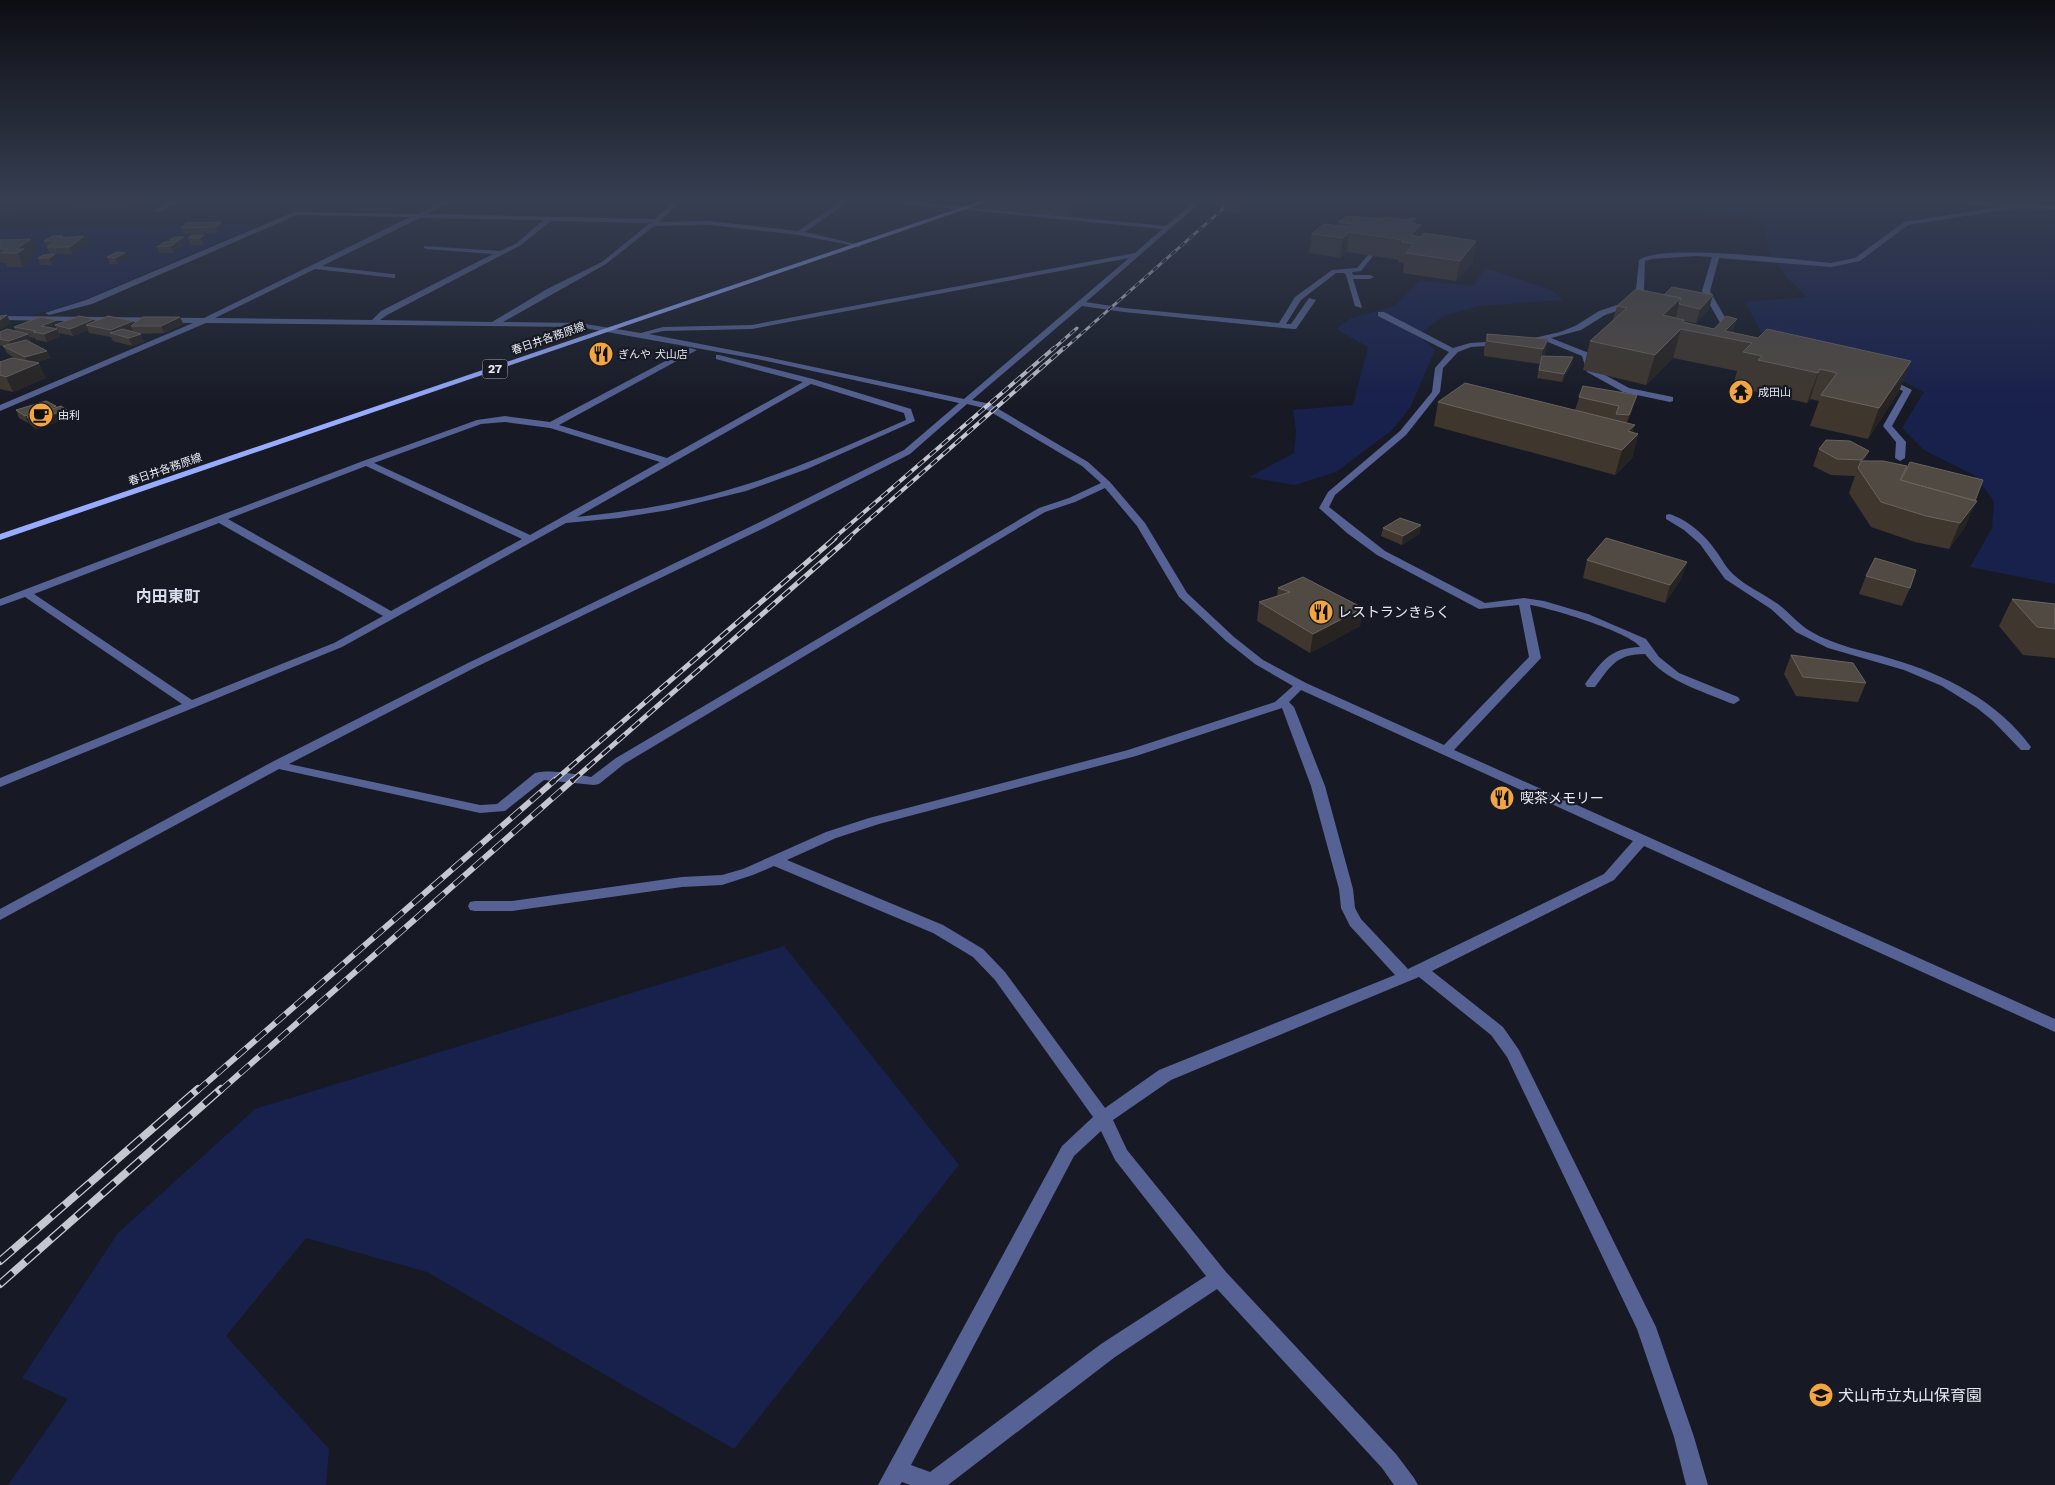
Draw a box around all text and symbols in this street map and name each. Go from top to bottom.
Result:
street label: 春日井各務原線 [510,320,587,357]
restaurant icon: ぎんや 犬山店 [588,341,614,367]
place label: ぎんや 犬山店 [618,348,688,361]
road number: 27 [482,359,508,378]
temple icon: 成田山 [1728,379,1754,405]
place label: 成田山 [1758,386,1791,399]
cafe icon: 由利 [28,402,54,428]
place label: 由利 [58,409,80,422]
street label: 春日井各務原線 [127,451,204,488]
district label: 内田東町 [136,587,200,606]
restaurant icon: レストランきらく [1308,599,1334,625]
place label: レストランきらく [1338,604,1450,620]
restaurant icon: 喫茶メモリー [1489,785,1515,811]
place label: 喫茶メモリー [1520,790,1604,806]
school or university icon: 犬山市立丸山保育園 [1808,1382,1834,1408]
place label: 犬山市立丸山保育園 [1838,1386,1982,1405]

